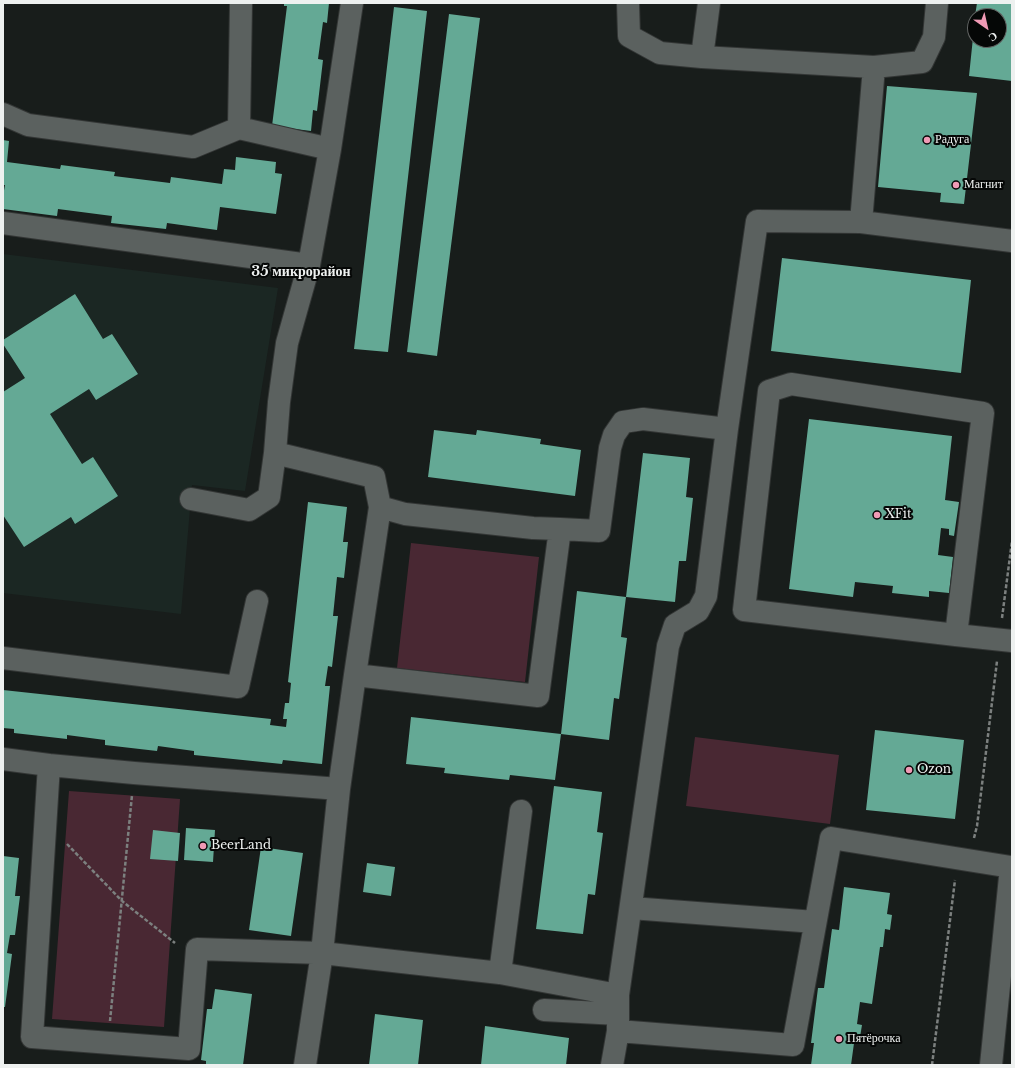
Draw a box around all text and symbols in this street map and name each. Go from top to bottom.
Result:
north arrow [967,8,1007,48]
text: С [986,29,1000,45]
place label: Радуга [935,133,969,147]
marker: Радуга [922,135,932,145]
place label: Магнит [964,178,1003,192]
marker: Магнит [951,180,961,190]
district label: 35 микрорайон [251,264,351,280]
place label: XFit [885,508,911,522]
marker: XFit [872,510,882,520]
place label: Ozon [917,763,951,777]
marker: Ozon [904,765,914,775]
place label: BeerLand [211,839,271,853]
marker: BeerLand [198,841,208,851]
place label: Пятёрочка [847,1032,900,1046]
marker: Пятёрочка [834,1034,844,1044]

